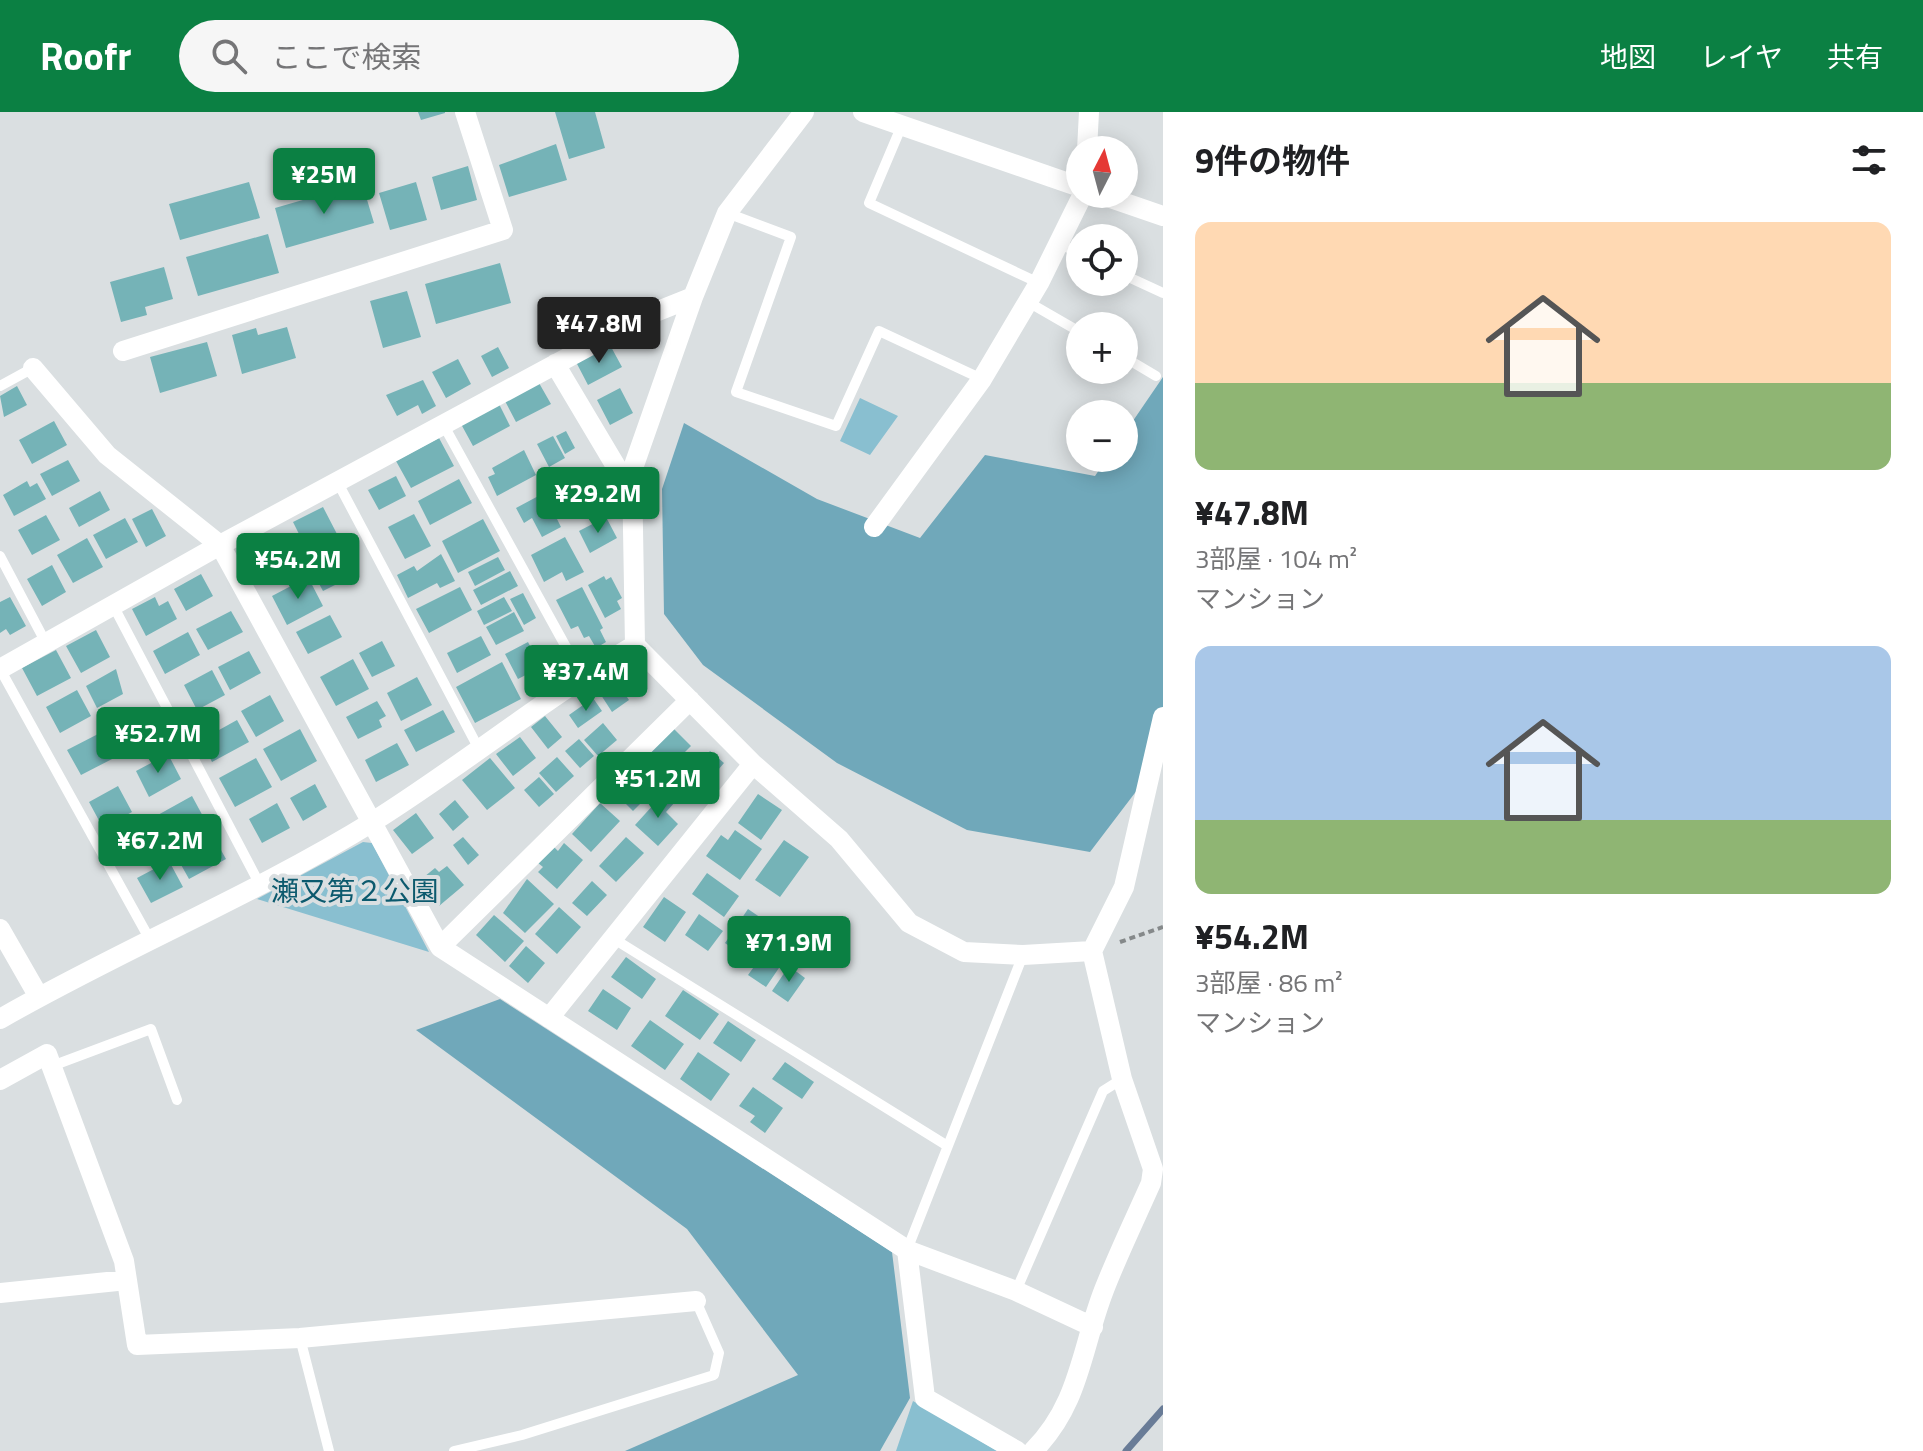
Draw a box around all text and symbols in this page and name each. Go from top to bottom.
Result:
search box [179,20,739,92]
text: Roofr [40,27,131,85]
icon: search [207,34,251,78]
text: ここで検索 [271,34,421,80]
text: 地図 [1600,35,1656,78]
text: レイヤ [1700,35,1783,78]
text: 共有 [1827,35,1883,78]
text: 9件の物件 [1195,134,1350,186]
north arrow [1066,136,1138,208]
map controls [1066,136,1138,472]
icon: filters [1847,138,1891,182]
pin: ¥25M [277,148,371,216]
text: ¥25M [291,154,357,193]
button: locate [1066,224,1138,296]
icon: home [1471,274,1615,418]
pin: ¥47.8M [534,297,664,365]
text: ¥47.8M [555,303,643,342]
button: + [1066,312,1138,384]
button: − [1066,400,1138,472]
pin: ¥29.2M [533,467,663,535]
text: ¥29.2M [554,473,642,512]
text: ¥47.8M [1195,486,1309,538]
pin: ¥54.2M [233,533,363,601]
text: ¥54.2M [254,539,342,578]
text: 3部屋 · 104 m² [1195,539,1357,578]
text: マンション [1195,579,1325,618]
pin: ¥37.4M [521,645,651,713]
text: ¥37.4M [542,651,630,690]
icon: home [1471,698,1615,842]
pin: ¥52.7M [93,707,223,775]
text: ¥52.7M [114,713,202,752]
pin: ¥51.2M [593,752,723,820]
text: ¥51.2M [614,758,702,797]
pin: ¥67.2M [95,814,225,882]
text: ¥67.2M [116,820,204,859]
park label: 瀬又第２公園 [271,869,439,912]
text: ¥54.2M [1195,910,1309,962]
pin: ¥71.9M [724,916,854,984]
text: ¥71.9M [745,922,833,961]
text: 3部屋 · 86 m² [1195,963,1343,1002]
text: マンション [1195,1003,1325,1042]

